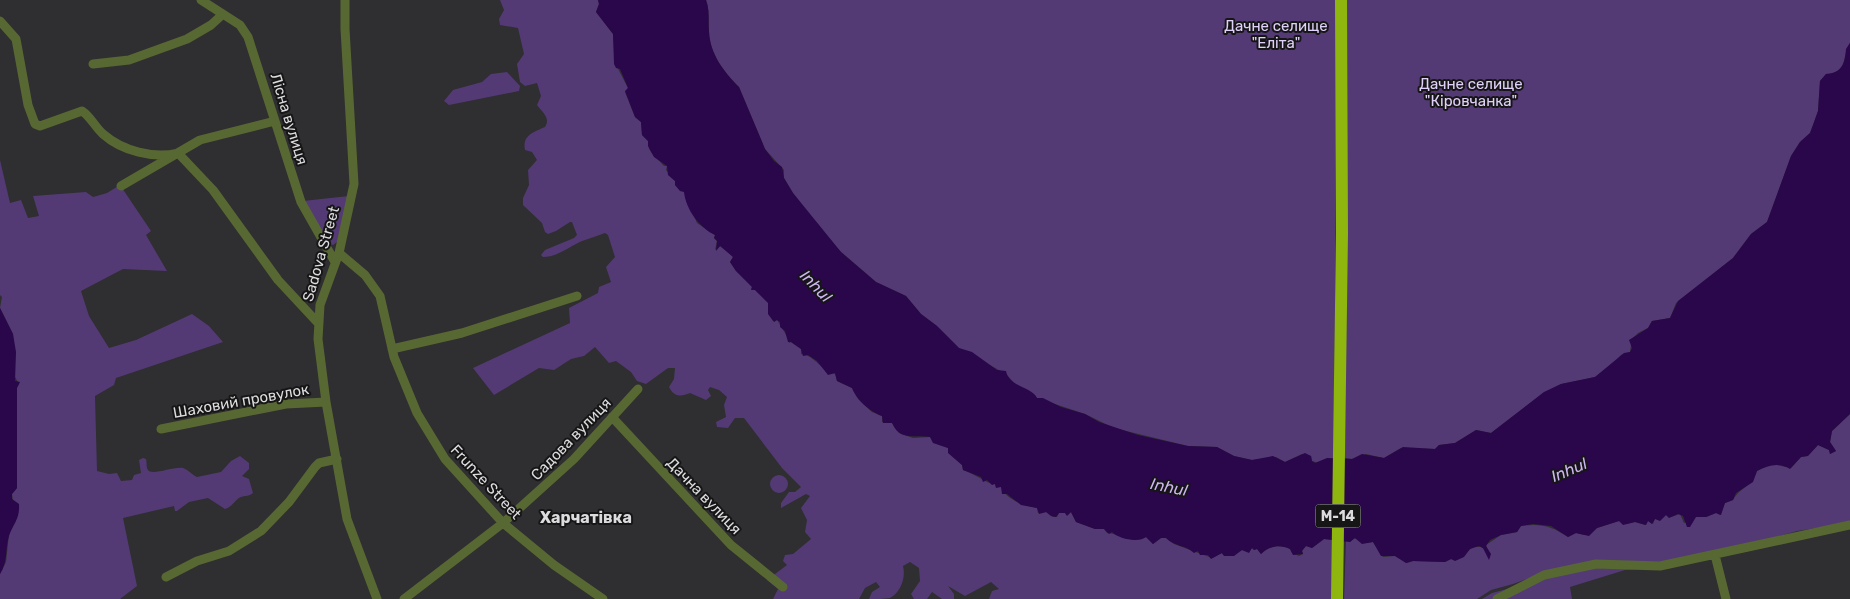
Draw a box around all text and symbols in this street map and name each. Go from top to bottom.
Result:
park label: Дачне селище "Еліта" [1224,17,1328,52]
street label: Лісна вулиця [267,71,311,167]
park label: Дачне селище "Кіровчанка" [1419,75,1523,110]
street label: Sadova Street [299,204,343,304]
water label: Inhul [796,266,837,307]
street label: Шаховий провулок [172,380,310,422]
street label: Садова вулиця [527,394,615,484]
street label: Frunze Street [447,441,525,523]
street label: Дачна вулиця [663,454,745,538]
water label: Inhul [1548,454,1591,486]
water label: Inhul [1149,474,1190,500]
road number: М-14 [1316,504,1360,528]
district label: Харчатівка [540,508,632,527]

